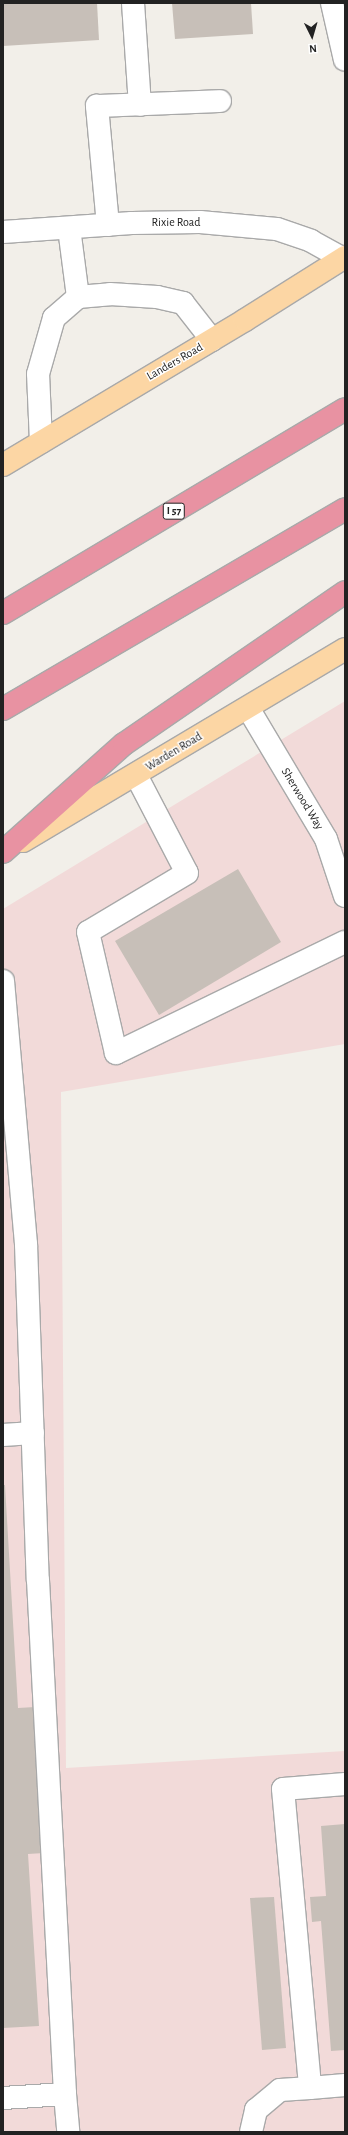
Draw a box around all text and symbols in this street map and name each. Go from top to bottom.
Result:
north arrow [292,16,332,56]
text: N [309,43,317,54]
street label: Rixie Road [151,216,201,230]
street label: Landers Road [144,340,206,384]
road number: I 57 [162,502,186,520]
street label: Warden Road [143,730,205,774]
street label: Sherwood Way [278,765,326,833]

